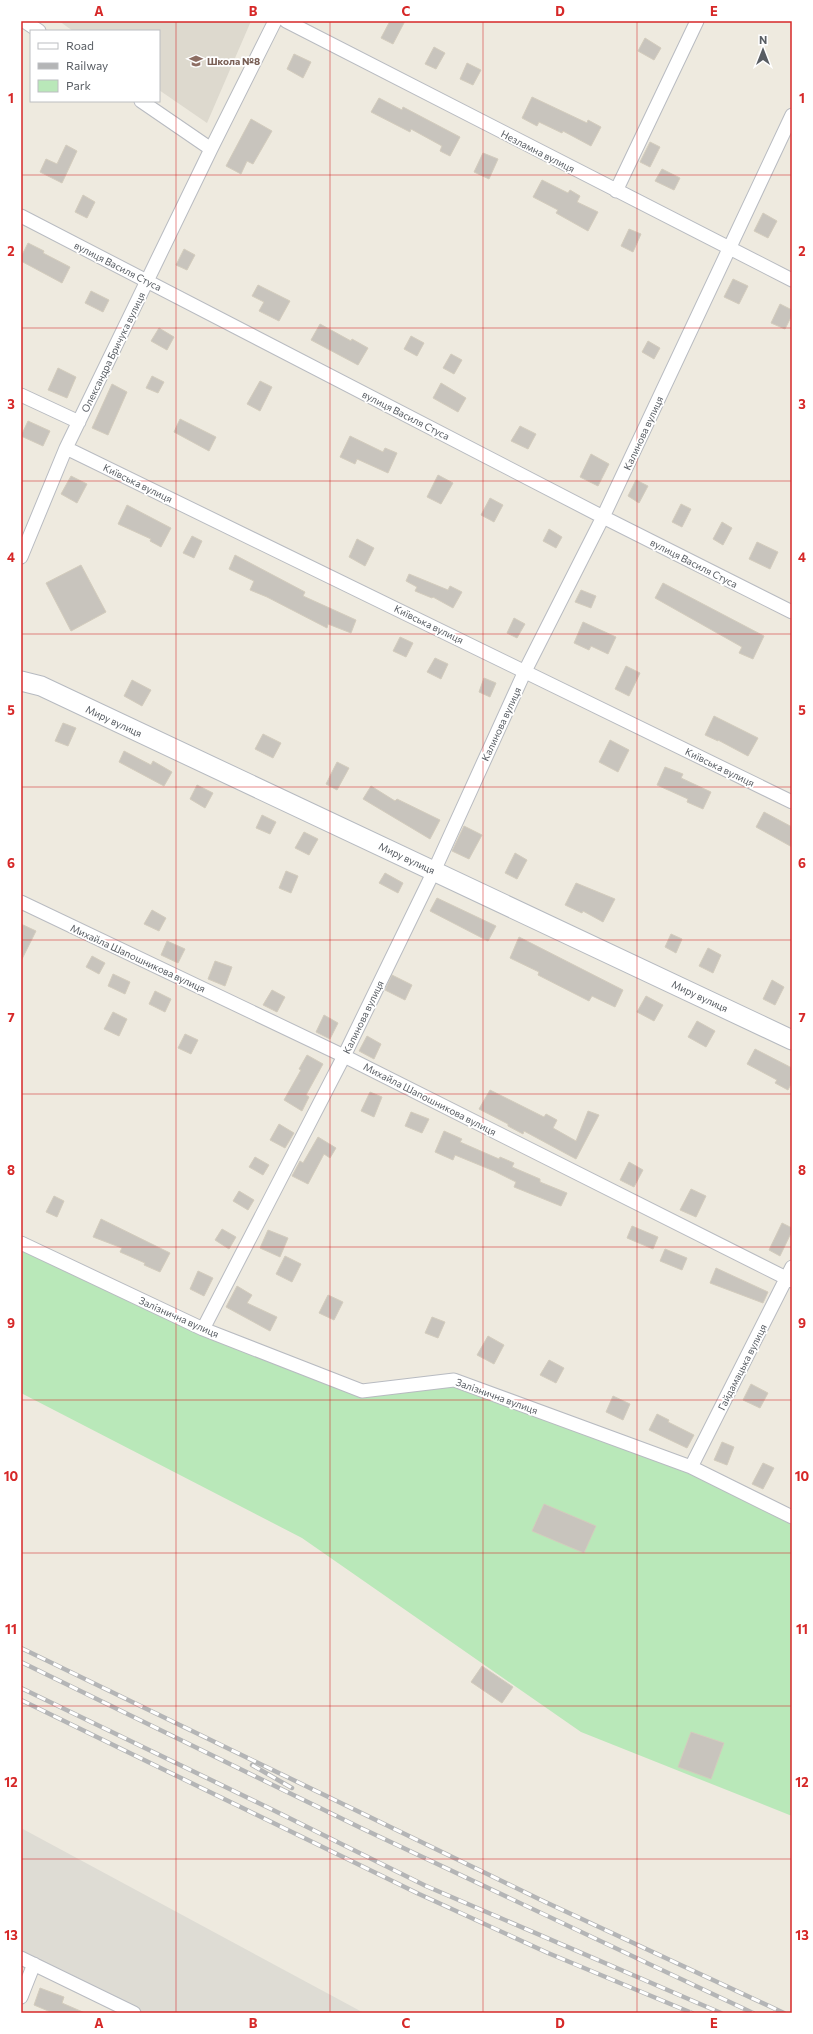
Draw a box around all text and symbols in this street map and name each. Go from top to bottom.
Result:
text: A [94,3,104,19]
text: B [249,3,258,19]
text: C [402,3,411,19]
text: D [555,3,565,19]
text: E [710,3,718,19]
legend [30,30,160,102]
north arrow [743,30,783,70]
text: N [759,33,767,46]
text: Road [66,38,94,52]
school or university icon: Школа №8 [188,53,204,69]
place label: Школа №8 [207,55,260,67]
text: Railway [66,58,108,72]
text: Park [66,78,92,92]
text: 1 [8,90,14,106]
text: 1 [799,90,805,106]
street label: Незламна вулиця [499,127,577,175]
street label: вулиця Василя Стуса [72,239,164,293]
text: 2 [7,243,15,259]
text: 2 [798,243,806,259]
street label: Олександра Бричука вулиця [79,290,147,414]
street label: вулиця Василя Стуса [360,388,452,442]
street label: Калинова вулиця [621,394,665,472]
text: 3 [7,396,15,412]
text: 3 [798,396,806,412]
street label: Київська вулиця [101,461,175,505]
street label: вулиця Василя Стуса [648,536,740,590]
text: 4 [7,549,15,565]
text: 4 [798,549,806,565]
street label: Київська вулиця [392,602,466,646]
street label: Калинова вулиця [479,685,523,763]
text: 5 [7,702,15,718]
text: 5 [798,702,806,718]
street label: Миру вулиця [84,703,144,739]
street label: Київська вулиця [683,745,757,789]
street label: Миру вулиця [377,840,437,876]
text: 6 [7,855,15,871]
text: 6 [798,855,806,871]
street label: Михайла Шапошникова вулиця [69,921,207,995]
street label: Калинова вулиця [340,978,386,1056]
street label: Миру вулиця [670,978,730,1014]
text: 7 [7,1009,15,1025]
text: 7 [798,1009,806,1025]
street label: Михайла Шапошникова вулиця [361,1060,499,1138]
text: 8 [7,1162,15,1178]
text: 8 [798,1162,806,1178]
street label: Залізнична вулиця [137,1294,221,1340]
text: 9 [7,1315,15,1331]
text: 9 [798,1315,806,1331]
street label: Гайдамацька вулиця [715,1322,769,1412]
street label: Залізнична вулиця [454,1376,540,1416]
text: 10 [4,1468,19,1484]
text: 10 [795,1468,810,1484]
text: 11 [5,1621,17,1637]
text: 11 [796,1621,808,1637]
text: 12 [4,1774,18,1790]
text: 12 [795,1774,809,1790]
text: 13 [4,1927,18,1943]
text: 13 [795,1927,809,1943]
text: A [94,2015,104,2031]
text: B [249,2015,258,2031]
text: C [402,2015,411,2031]
text: D [555,2015,565,2031]
text: E [710,2015,718,2031]

